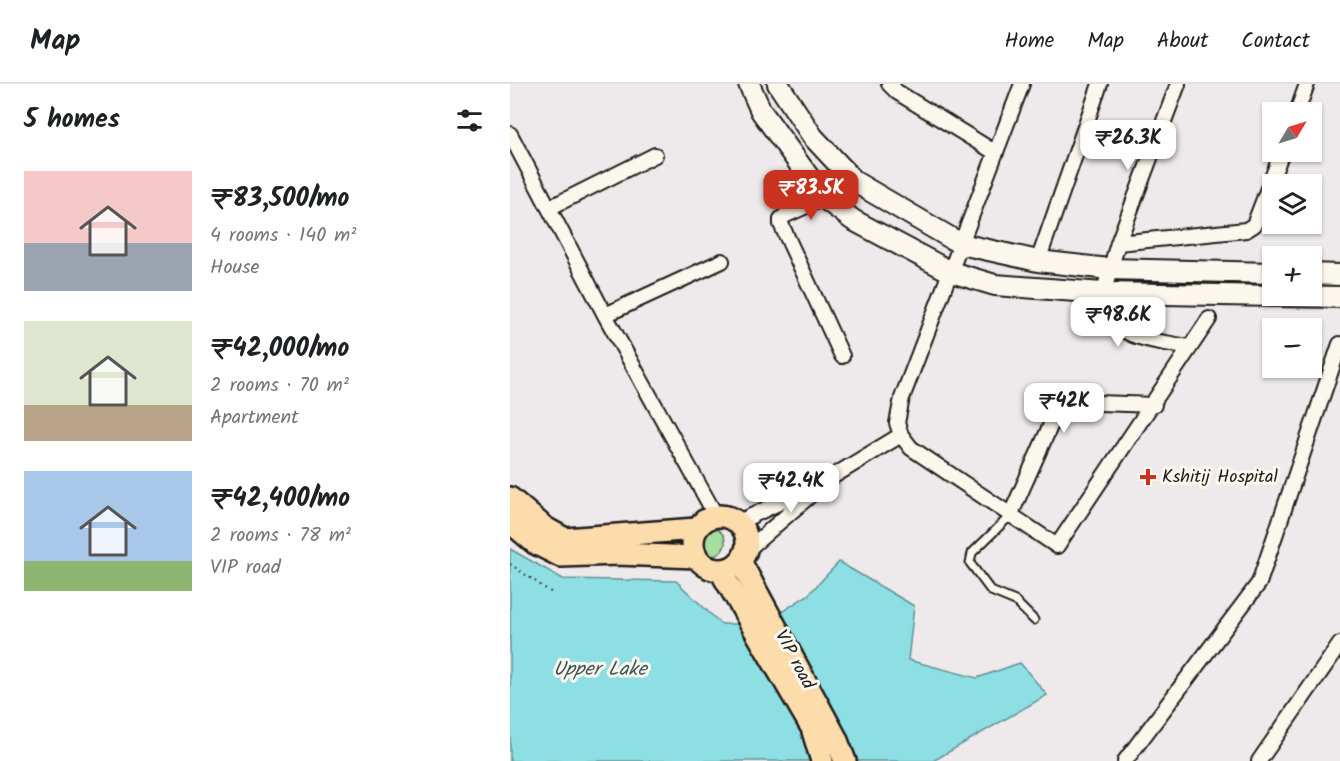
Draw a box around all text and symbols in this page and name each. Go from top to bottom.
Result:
text: Map [30,19,81,64]
text: Home [1005,25,1054,58]
text: Map [1087,25,1124,58]
text: About [1157,25,1208,58]
text: Contact [1241,25,1310,58]
text: 5 homes [24,99,120,141]
north arrow [1262,102,1322,162]
map controls [1262,102,1322,378]
icon: filters [453,104,486,137]
pin: ₹26.3K [1079,120,1177,171]
text: ₹26.3K [1094,123,1162,155]
pin: ₹83.5K [762,170,860,221]
text: ₹83.5K [777,173,845,205]
button: layers [1262,174,1322,234]
text: ₹83,500/mo [210,178,349,220]
icon: home [72,195,144,267]
text: 4 rooms · 140 m² [210,220,356,252]
button: + [1262,246,1322,306]
text: House [210,252,260,284]
pin: ₹98.6K [1069,297,1167,348]
text: ₹98.6K [1085,300,1151,332]
button: − [1262,318,1322,378]
text: ₹42,000/mo [210,328,349,370]
icon: home [72,345,144,417]
text: 2 rooms · 70 m² [210,370,349,402]
pin: ₹42K [1028,383,1100,434]
text: ₹42K [1038,386,1090,418]
text: Apartment [210,402,299,434]
pin: ₹42.4K [742,463,840,514]
place label: Kshitij Hospital [1162,463,1278,492]
text: ₹42.4K [757,466,825,498]
marker: Kshitij Hospital [1139,468,1157,486]
text: ₹42,400/mo [210,478,350,520]
icon: home [72,495,144,567]
text: 2 rooms · 78 m² [210,520,351,552]
text: VIP road [210,552,281,584]
street label: VIP road [766,625,822,696]
water label: Upper Lake [553,654,649,686]

